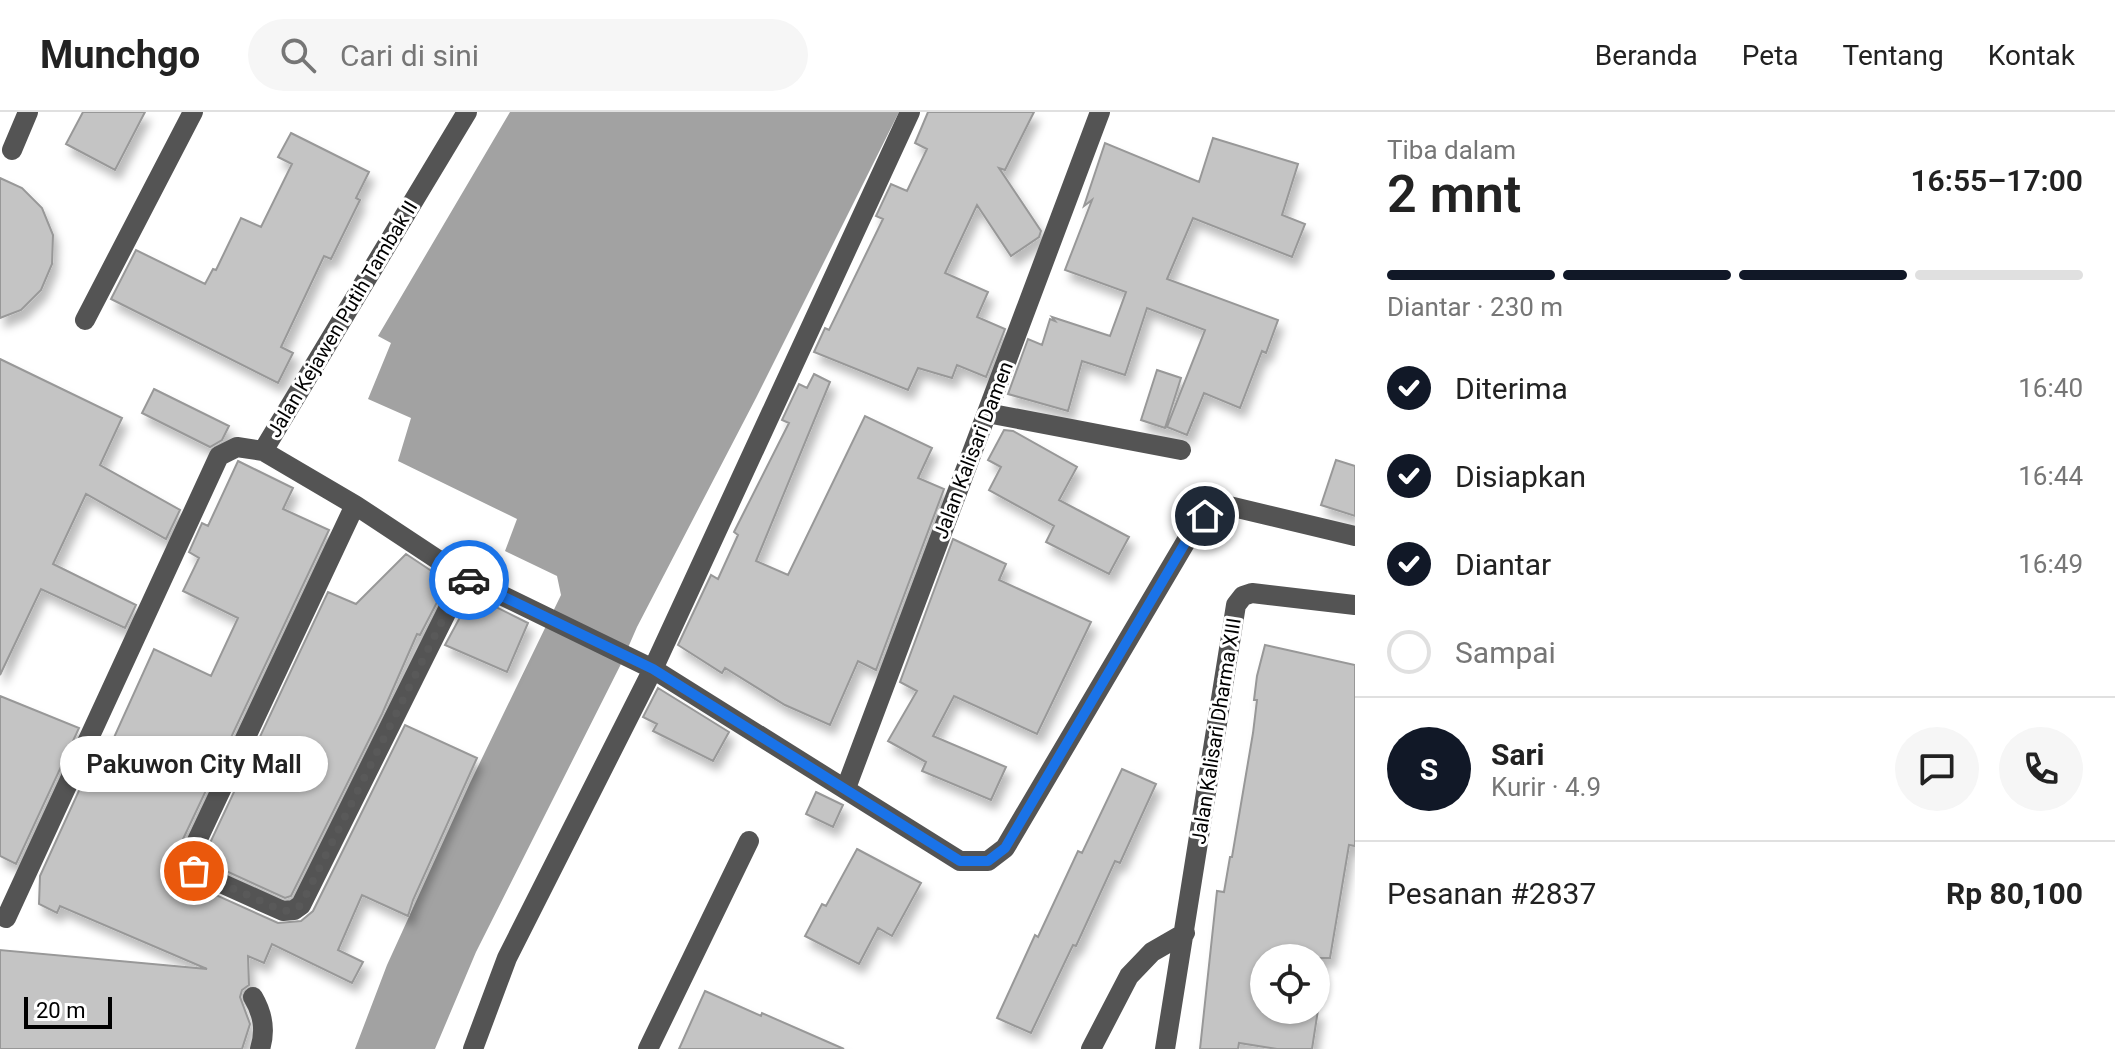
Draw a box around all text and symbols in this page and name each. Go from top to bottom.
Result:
search box [248,19,808,91]
text: Munchgo [40,33,200,77]
icon: search [276,33,320,77]
text: Cari di sini [340,38,479,73]
text: Beranda [1595,39,1698,72]
text: Peta [1742,39,1799,72]
text: Tentang [1843,39,1944,72]
text: Kontak [1988,39,2075,72]
text: Tiba dalam [1387,135,1516,165]
text: 16:55–17:00 [1910,163,2083,198]
text: 2 mnt [1387,164,1521,225]
street label: Jalan Kejawen Putih Tambak II [262,196,422,442]
text: Diantar · 230 m [1387,292,1563,322]
street label: Jalan Kalisari Damen [928,358,1018,542]
icon: check [1387,366,1431,410]
text: Diterima [1455,371,1568,406]
text: 16:40 [2018,373,2083,403]
icon: check [1387,454,1431,498]
text: Disiapkan [1455,459,1586,494]
text: 16:44 [2018,461,2083,491]
pin [1171,482,1239,550]
icon: home [1183,494,1227,538]
courier [429,540,509,620]
icon: check [1387,542,1431,586]
text: Diantar [1455,547,1551,582]
text: 16:49 [2018,549,2083,579]
icon: car [447,558,491,602]
street label: Jalan Kalisari Dharma XIII [1186,616,1246,846]
text: Sampai [1455,635,1556,670]
button: chat [1895,727,1979,811]
button: phone [1999,727,2083,811]
callout: Pakuwon City Mall [60,735,328,791]
text: Sari [1491,737,1544,772]
text: Pakuwon City Mall [86,749,302,779]
text: S [1420,752,1438,787]
text: Kurir · 4.9 [1491,772,1601,802]
pin [160,837,228,905]
icon: bag [172,849,216,893]
text: Pesanan #2837 [1387,876,1596,911]
text: Rp 80,100 [1946,876,2083,911]
map controls [1250,944,1330,1024]
button: locate [1250,944,1330,1024]
scale bar [24,993,112,1029]
text: 20 m [36,998,85,1023]

